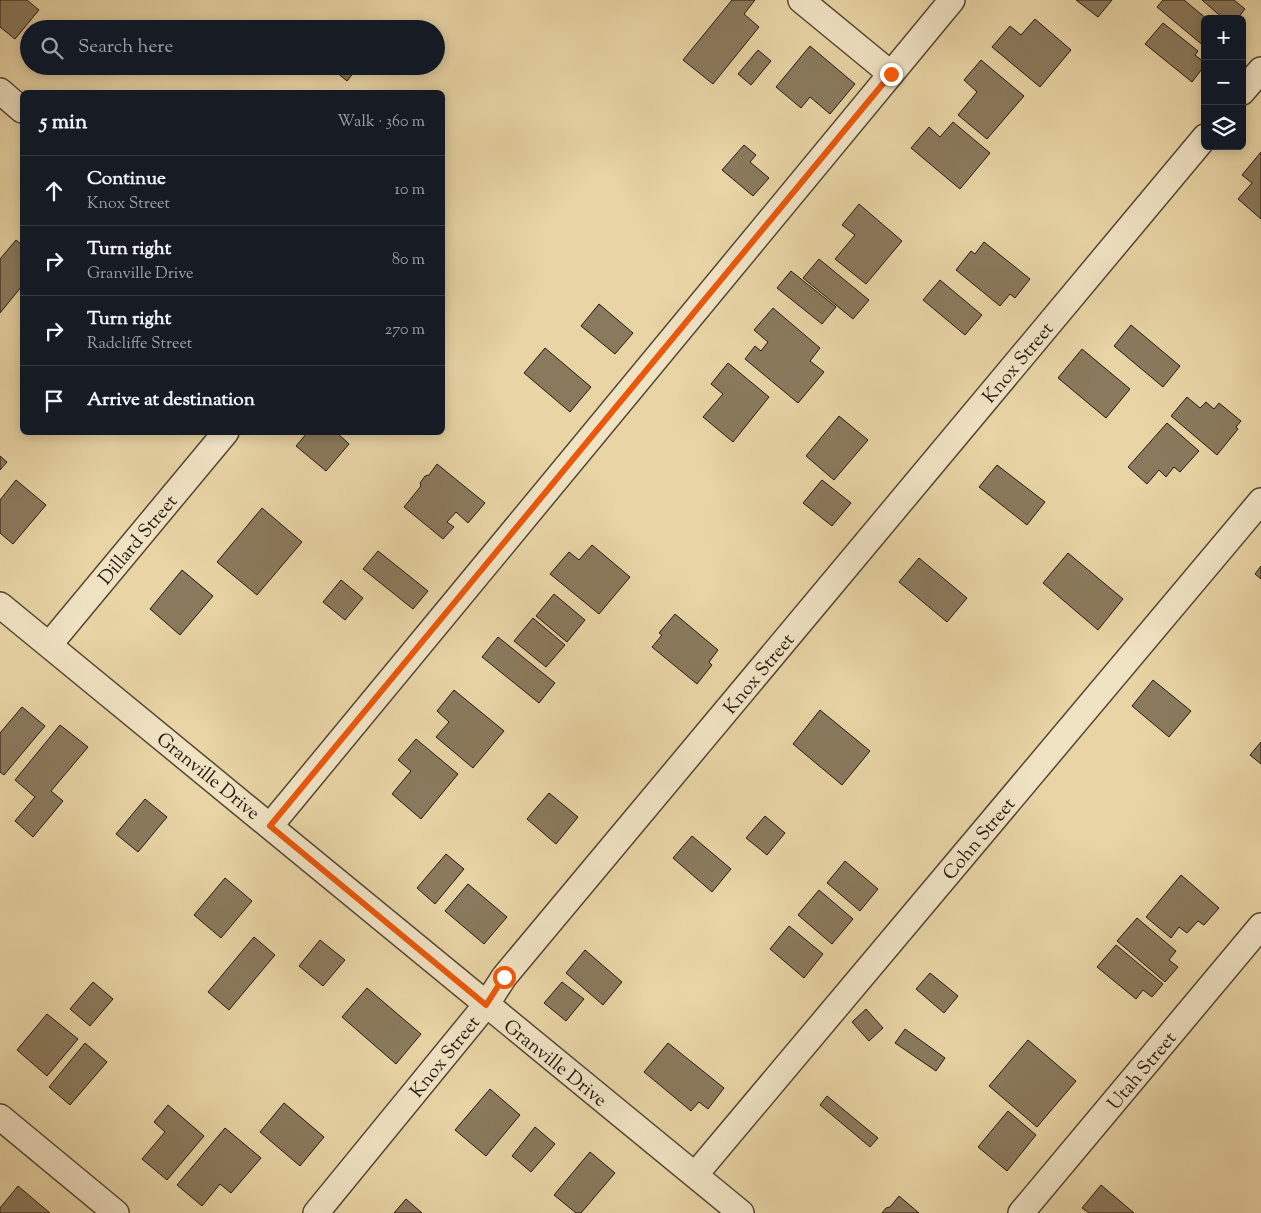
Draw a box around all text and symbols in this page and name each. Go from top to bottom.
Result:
map controls [1201,15,1246,150]
button: + [1201,15,1246,60]
search box [20,20,445,75]
icon: search [38,34,66,62]
text: Search here [78,34,173,61]
button: − [1201,60,1246,105]
route end [880,63,903,86]
button: layers [1201,105,1246,150]
text: 5 min [40,108,87,138]
text: Walk · 360 m [337,111,425,134]
text: Continue [87,166,166,193]
icon: ahead [40,177,68,205]
text: 10 m [395,179,425,202]
text: Knox Street [87,193,170,216]
text: Turn right [87,236,171,263]
icon: right [40,247,68,275]
text: 80 m [392,249,425,272]
text: Granville Drive [87,263,194,286]
text: Turn right [87,306,171,333]
icon: right [40,317,68,345]
street label: Knox Street [977,317,1061,410]
text: 270 m [385,319,425,342]
text: Radcliffe Street [87,333,192,356]
icon: arrive [40,387,68,415]
text: Arrive at destination [87,387,255,414]
street label: Dillard Street [93,489,185,592]
street label: Knox Street [718,628,802,721]
street label: Granville Drive [150,727,265,827]
street label: Cohn Street [937,792,1023,887]
route start [493,966,516,989]
street label: Knox Street [404,1010,488,1104]
street label: Granville Drive [497,1014,612,1114]
street label: Utah Street [1102,1026,1184,1117]

